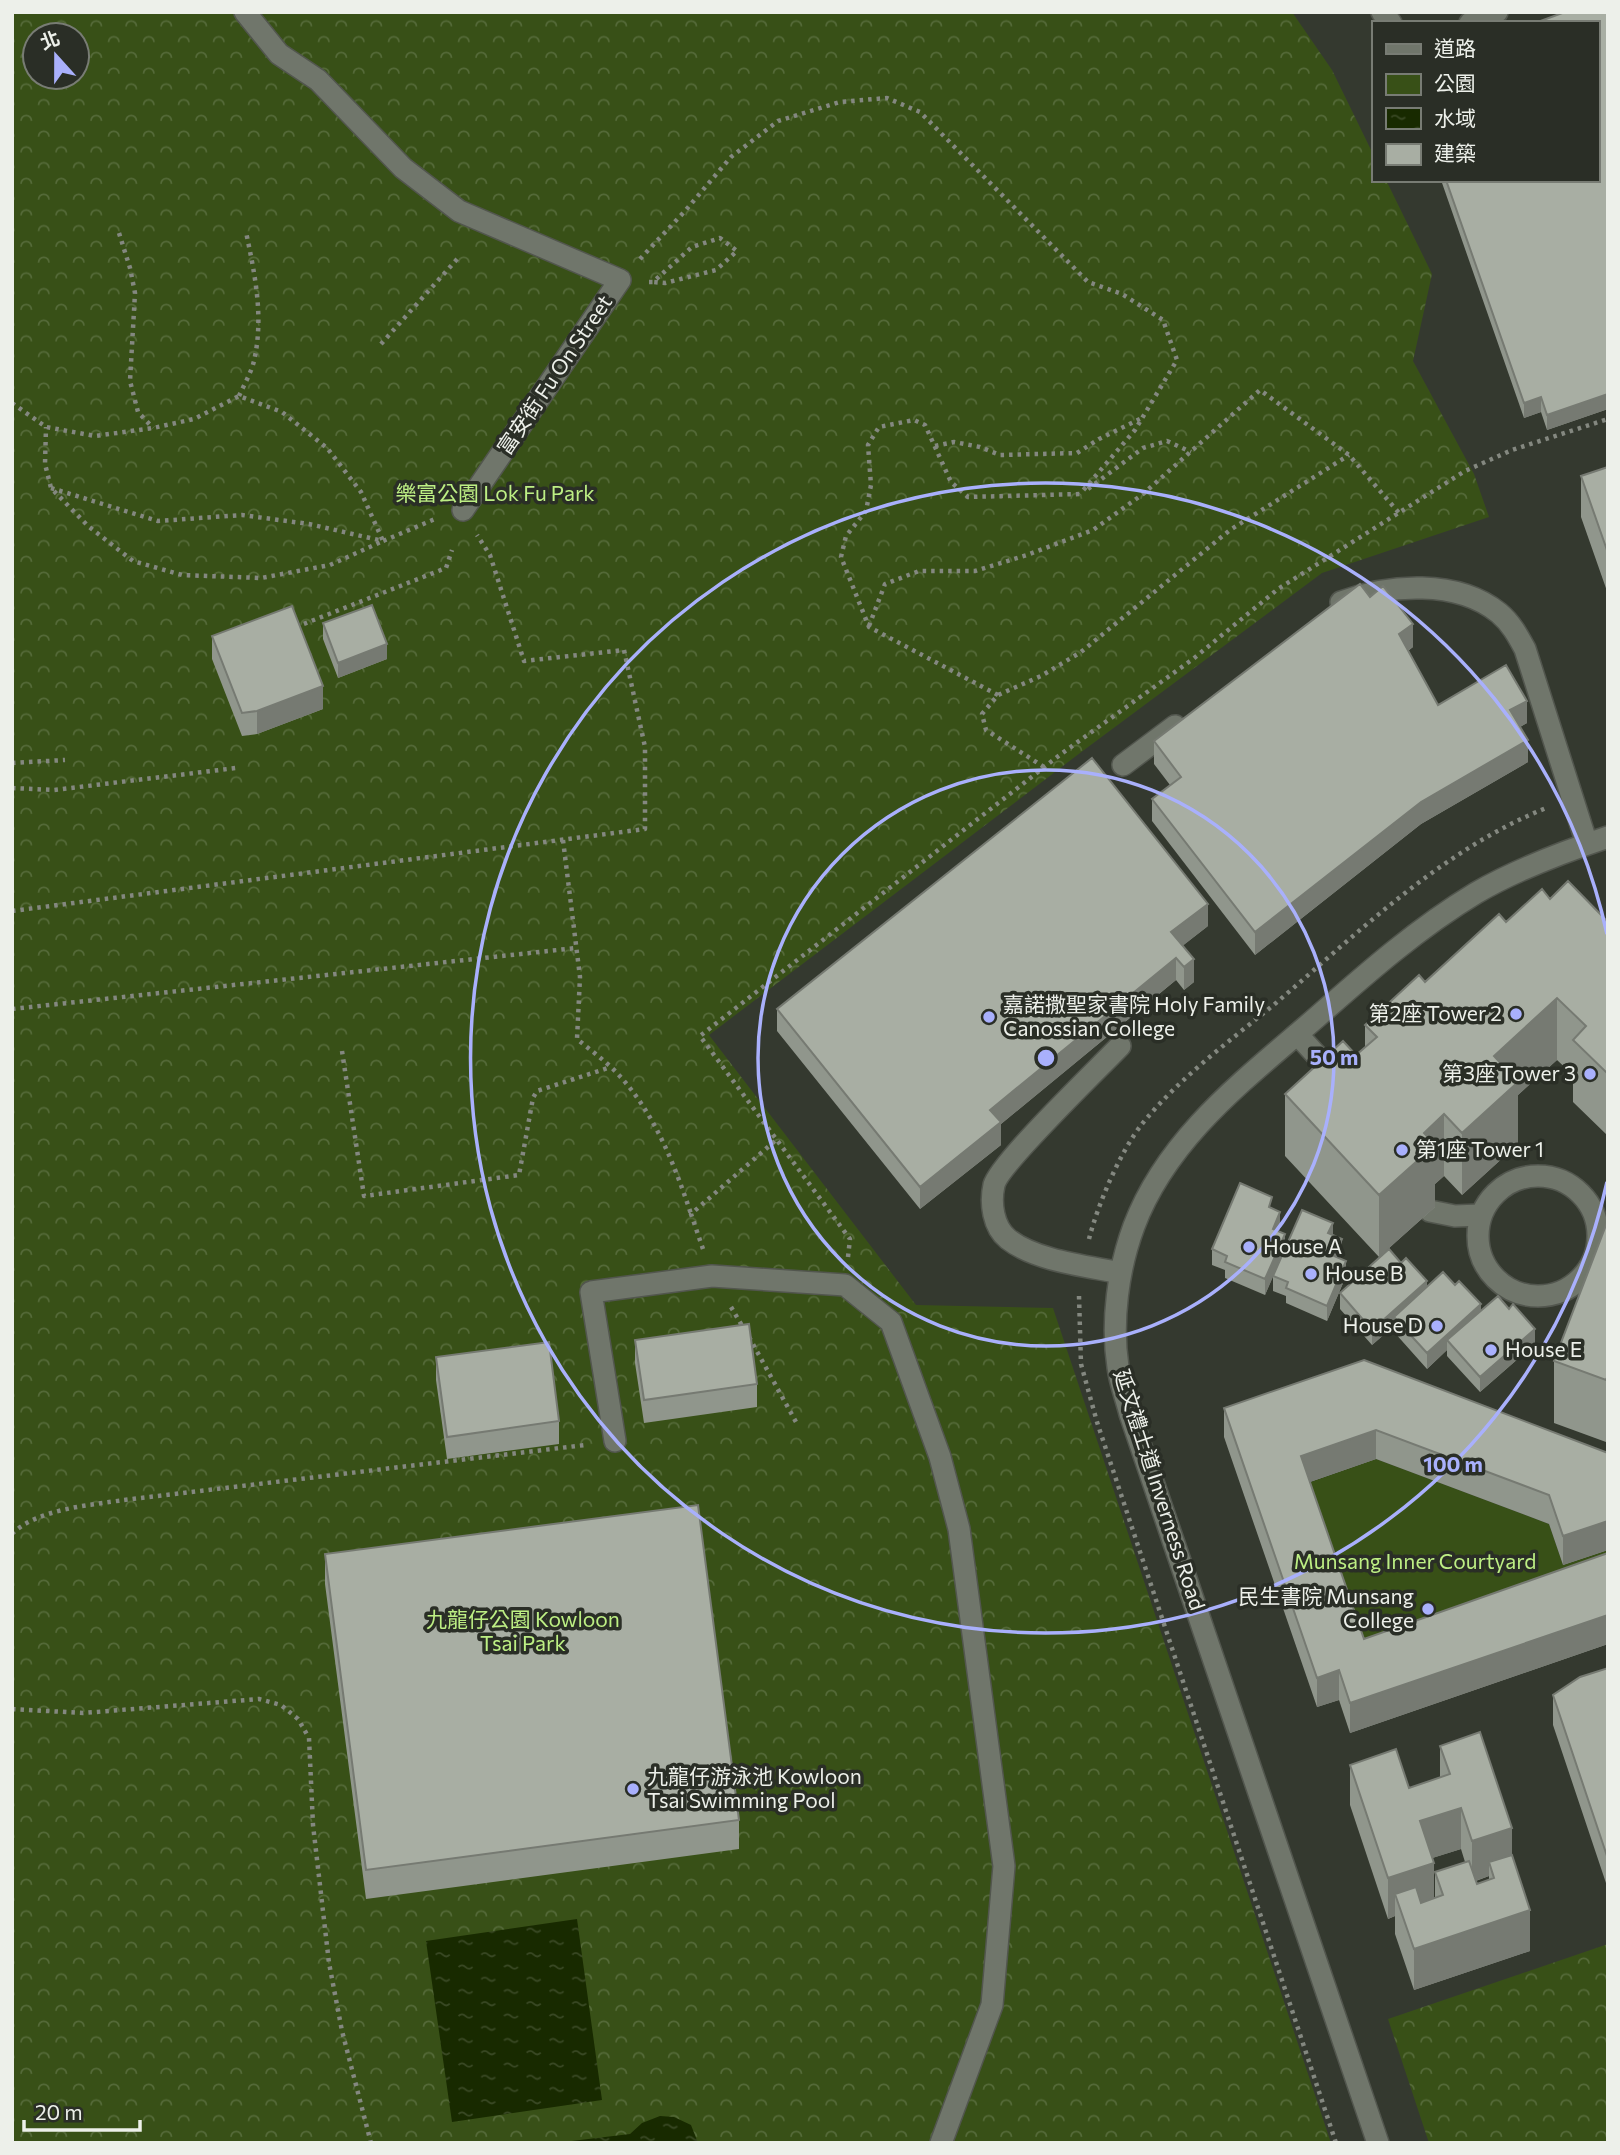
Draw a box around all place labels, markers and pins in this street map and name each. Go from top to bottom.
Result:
place label: 嘉諾撒聖家書院 Holy Family Canossian College [1003,991,1265,1040]
place label: 第2座 Tower 2 [1369,1000,1502,1025]
marker: 第2座 Tower 2 [1508,1006,1524,1022]
marker: 嘉諾撒聖家書院 Holy Family Canossian College [981,1009,997,1025]
centre of rings [1034,1046,1058,1070]
place label: 第3座 Tower 3 [1442,1060,1576,1085]
marker: 第3座 Tower 3 [1582,1066,1598,1082]
place label: 第1座 Tower 1 [1416,1136,1544,1161]
marker: 第1座 Tower 1 [1394,1142,1410,1158]
place label: House A [1263,1233,1342,1258]
marker: House A [1241,1239,1257,1255]
place label: House B [1325,1260,1403,1285]
marker: House B [1303,1266,1319,1282]
place label: House D [1343,1312,1423,1337]
marker: House D [1429,1318,1445,1334]
place label: House E [1505,1336,1582,1361]
marker: House E [1483,1342,1499,1358]
place label: 民生書院 Munsang College [1238,1583,1414,1632]
marker: 民生書院 Munsang College [1420,1601,1436,1617]
place label: 九龍仔游泳池 Kowloon Tsai Swimming Pool [647,1763,862,1812]
marker: 九龍仔游泳池 Kowloon Tsai Swimming Pool [625,1781,641,1797]

